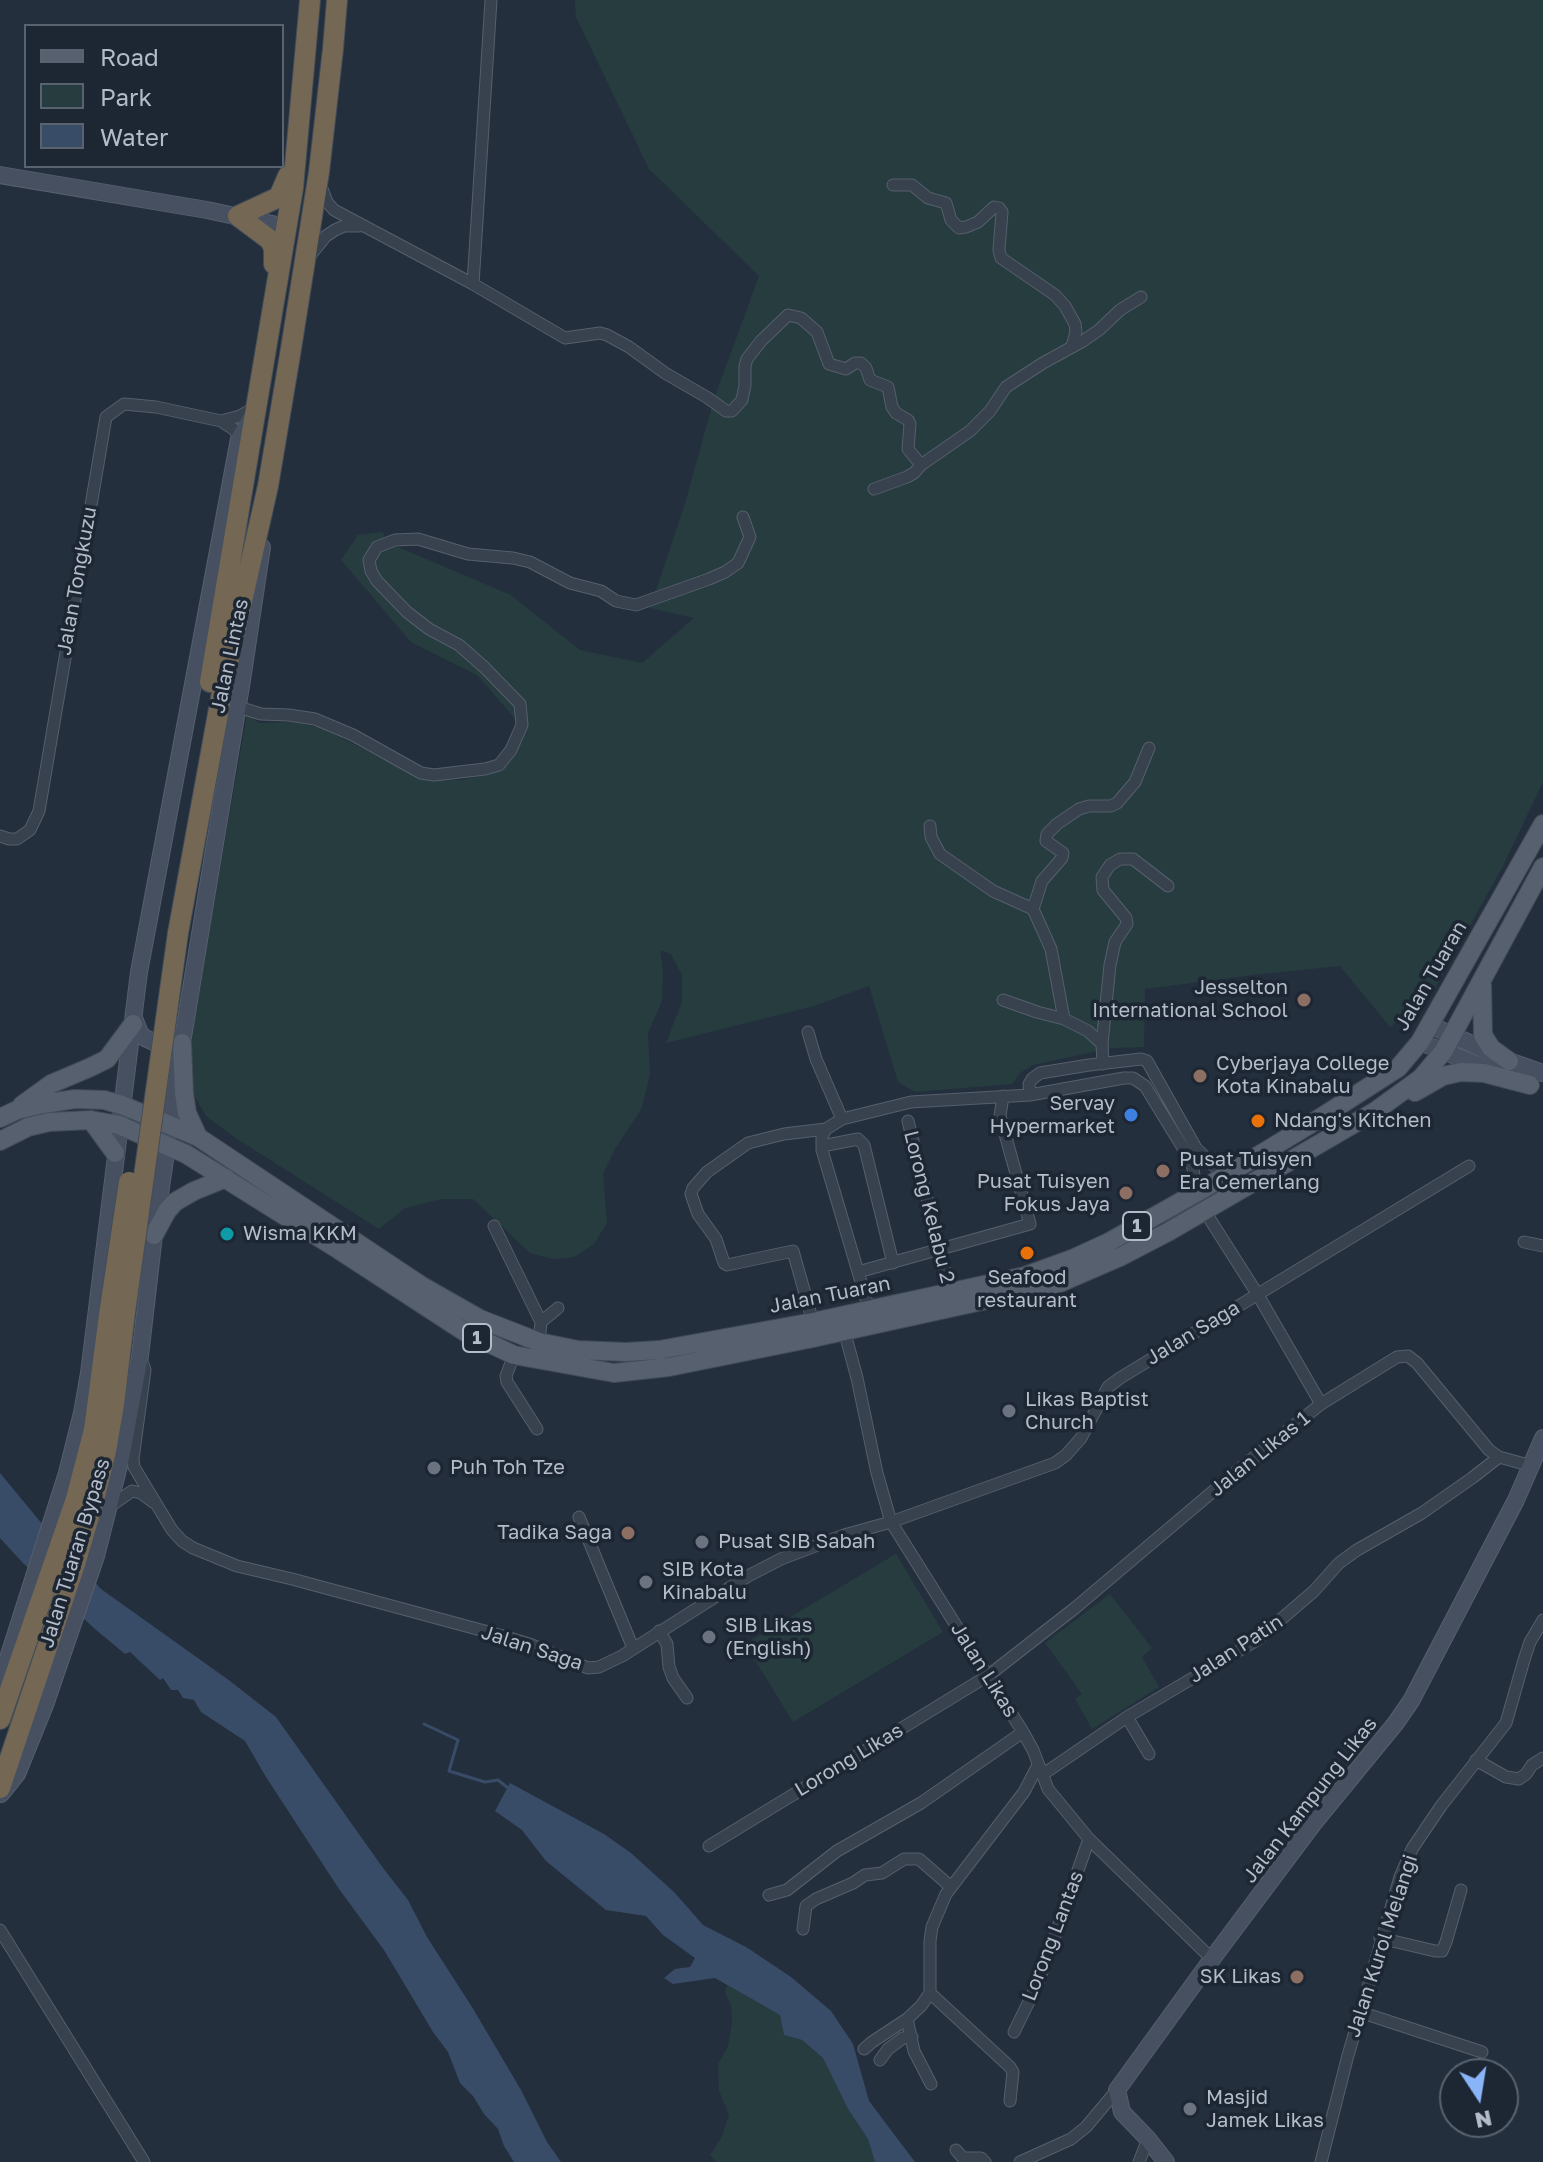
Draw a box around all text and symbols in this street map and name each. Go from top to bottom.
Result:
legend [24,24,284,168]
text: Road [100,42,159,71]
text: Park [100,82,152,111]
text: Water [100,122,168,151]
street label: Jalan Tongkuzu [52,505,102,657]
street label: Jalan Lintas [206,597,254,715]
street label: Jalan Tuaran [1390,917,1472,1035]
place label: Jesselton International School [1092,976,1288,1023]
marker: Jesselton International School [1295,991,1313,1009]
place label: Cyberjaya College Kota Kinabalu [1216,1052,1389,1099]
marker: Cyberjaya College Kota Kinabalu [1191,1067,1209,1085]
place label: Servay Hypermarket [990,1092,1115,1139]
marker: Servay Hypermarket [1122,1106,1140,1124]
place label: Ndang's Kitchen [1274,1109,1432,1133]
marker: Ndang's Kitchen [1249,1112,1267,1130]
street label: Lorong Kelabu 2 [898,1128,960,1286]
place label: Pusat Tuisyen Era Cemerlang [1179,1148,1320,1195]
marker: Pusat Tuisyen Era Cemerlang [1154,1162,1172,1180]
place label: Pusat Tuisyen Fokus Jaya [977,1170,1110,1217]
marker: Pusat Tuisyen Fokus Jaya [1117,1184,1135,1202]
road number: 1 [1123,1212,1151,1240]
place label: Wisma KKM [243,1222,357,1246]
marker: Wisma KKM [218,1225,236,1243]
marker: Seafood restaurant [1018,1244,1036,1262]
place label: Seafood restaurant [977,1266,1077,1313]
street label: Jalan Tuaran [768,1272,892,1318]
street label: Jalan Saga [1142,1296,1244,1370]
road number: 1 [463,1324,491,1352]
place label: Likas Baptist Church [1025,1388,1149,1435]
marker: Likas Baptist Church [1000,1402,1018,1420]
street label: Jalan Likas 1 [1205,1406,1315,1502]
street label: Jalan Tuaran Bypass [35,1455,115,1651]
place label: Puh Toh Tze [450,1456,565,1480]
marker: Puh Toh Tze [425,1459,443,1477]
place label: Tadika Saga [497,1521,612,1545]
marker: Tadika Saga [619,1524,637,1542]
place label: Pusat SIB Sabah [718,1530,875,1554]
marker: Pusat SIB Sabah [693,1533,711,1551]
place label: SIB Kota Kinabalu [662,1558,747,1605]
marker: SIB Kota Kinabalu [637,1573,655,1591]
street label: Jalan Patin [1185,1610,1287,1688]
place label: SIB Likas (English) [725,1614,812,1661]
street label: Jalan Likas [945,1618,1023,1722]
street label: Jalan Saga [478,1620,586,1676]
marker: SIB Likas (English) [700,1628,718,1646]
street label: Jalan Kampung Likas [1238,1712,1382,1888]
street label: Lorong Likas [790,1718,908,1802]
street label: Jalan Kurol Melangi [1341,1852,1423,2040]
street label: Lorong Lantas [1017,1868,1089,2004]
place label: SK Likas [1200,1965,1281,1989]
marker: SK Likas [1288,1968,1306,1986]
north arrow [1439,2058,1519,2138]
place label: Masjid Jamek Likas [1206,2086,1324,2133]
marker: Masjid Jamek Likas [1181,2100,1199,2118]
text: N [1473,2105,1495,2135]

